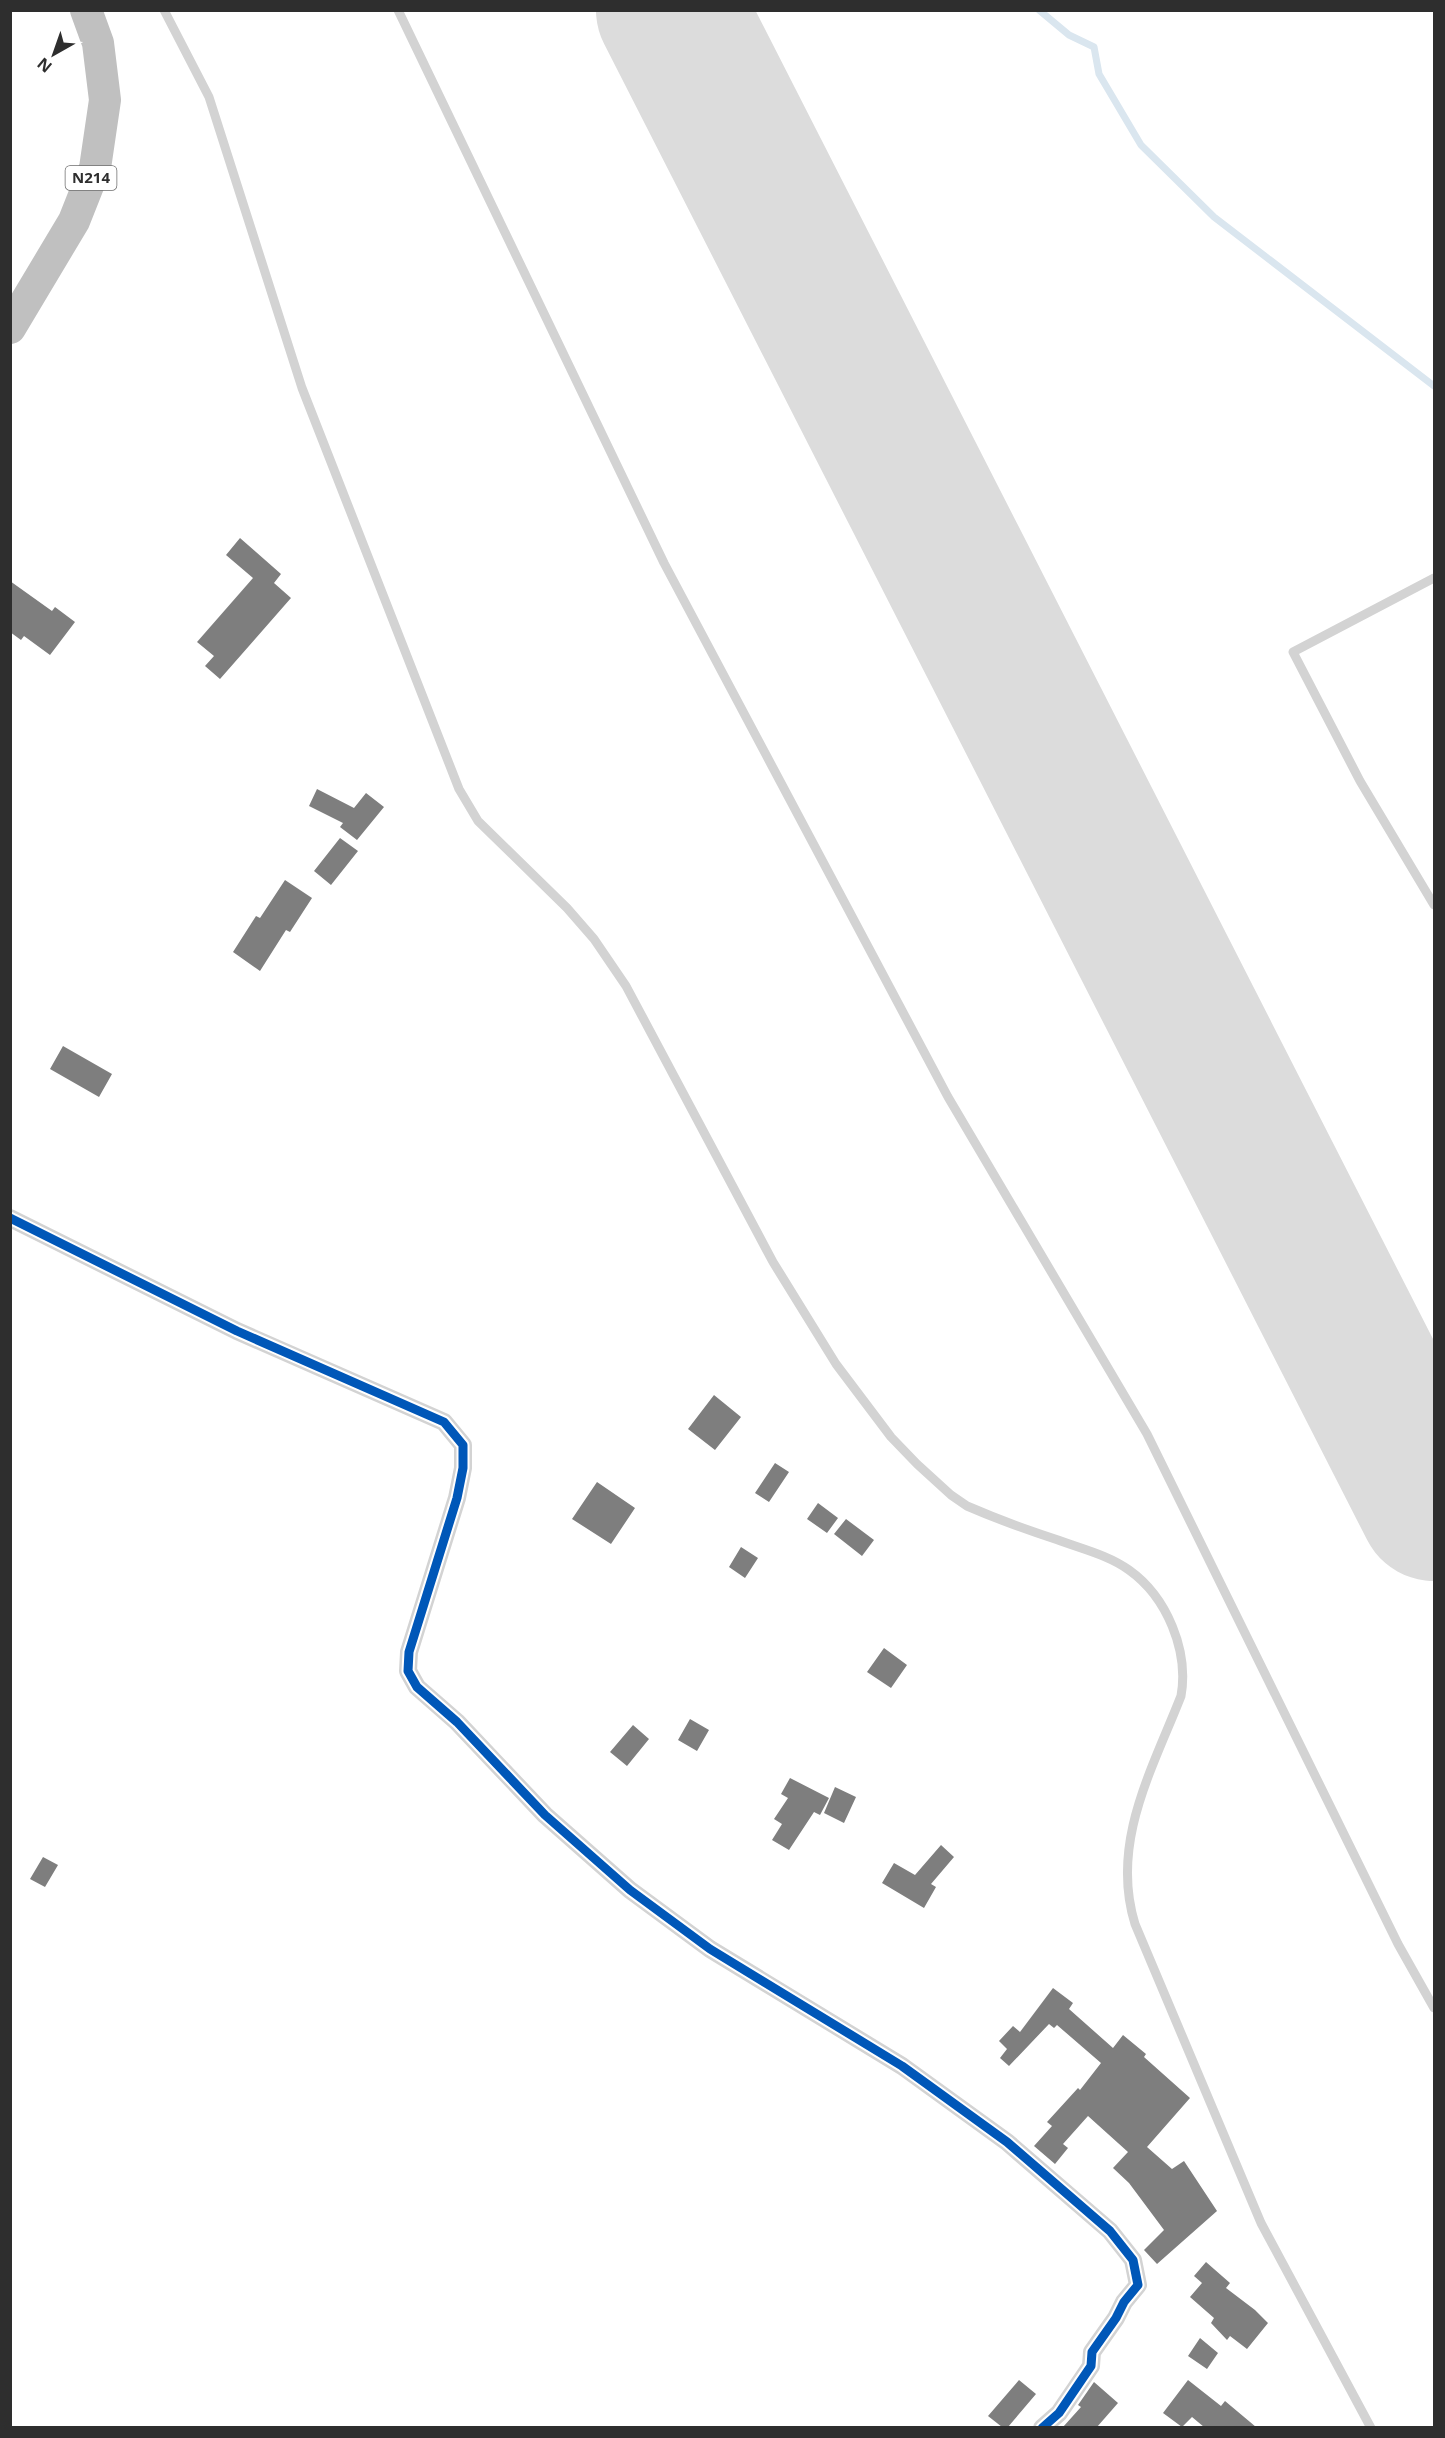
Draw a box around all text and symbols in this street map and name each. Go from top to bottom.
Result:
north arrow [24,24,84,84]
text: N [32,53,56,78]
road number: N214 [66,166,116,190]

